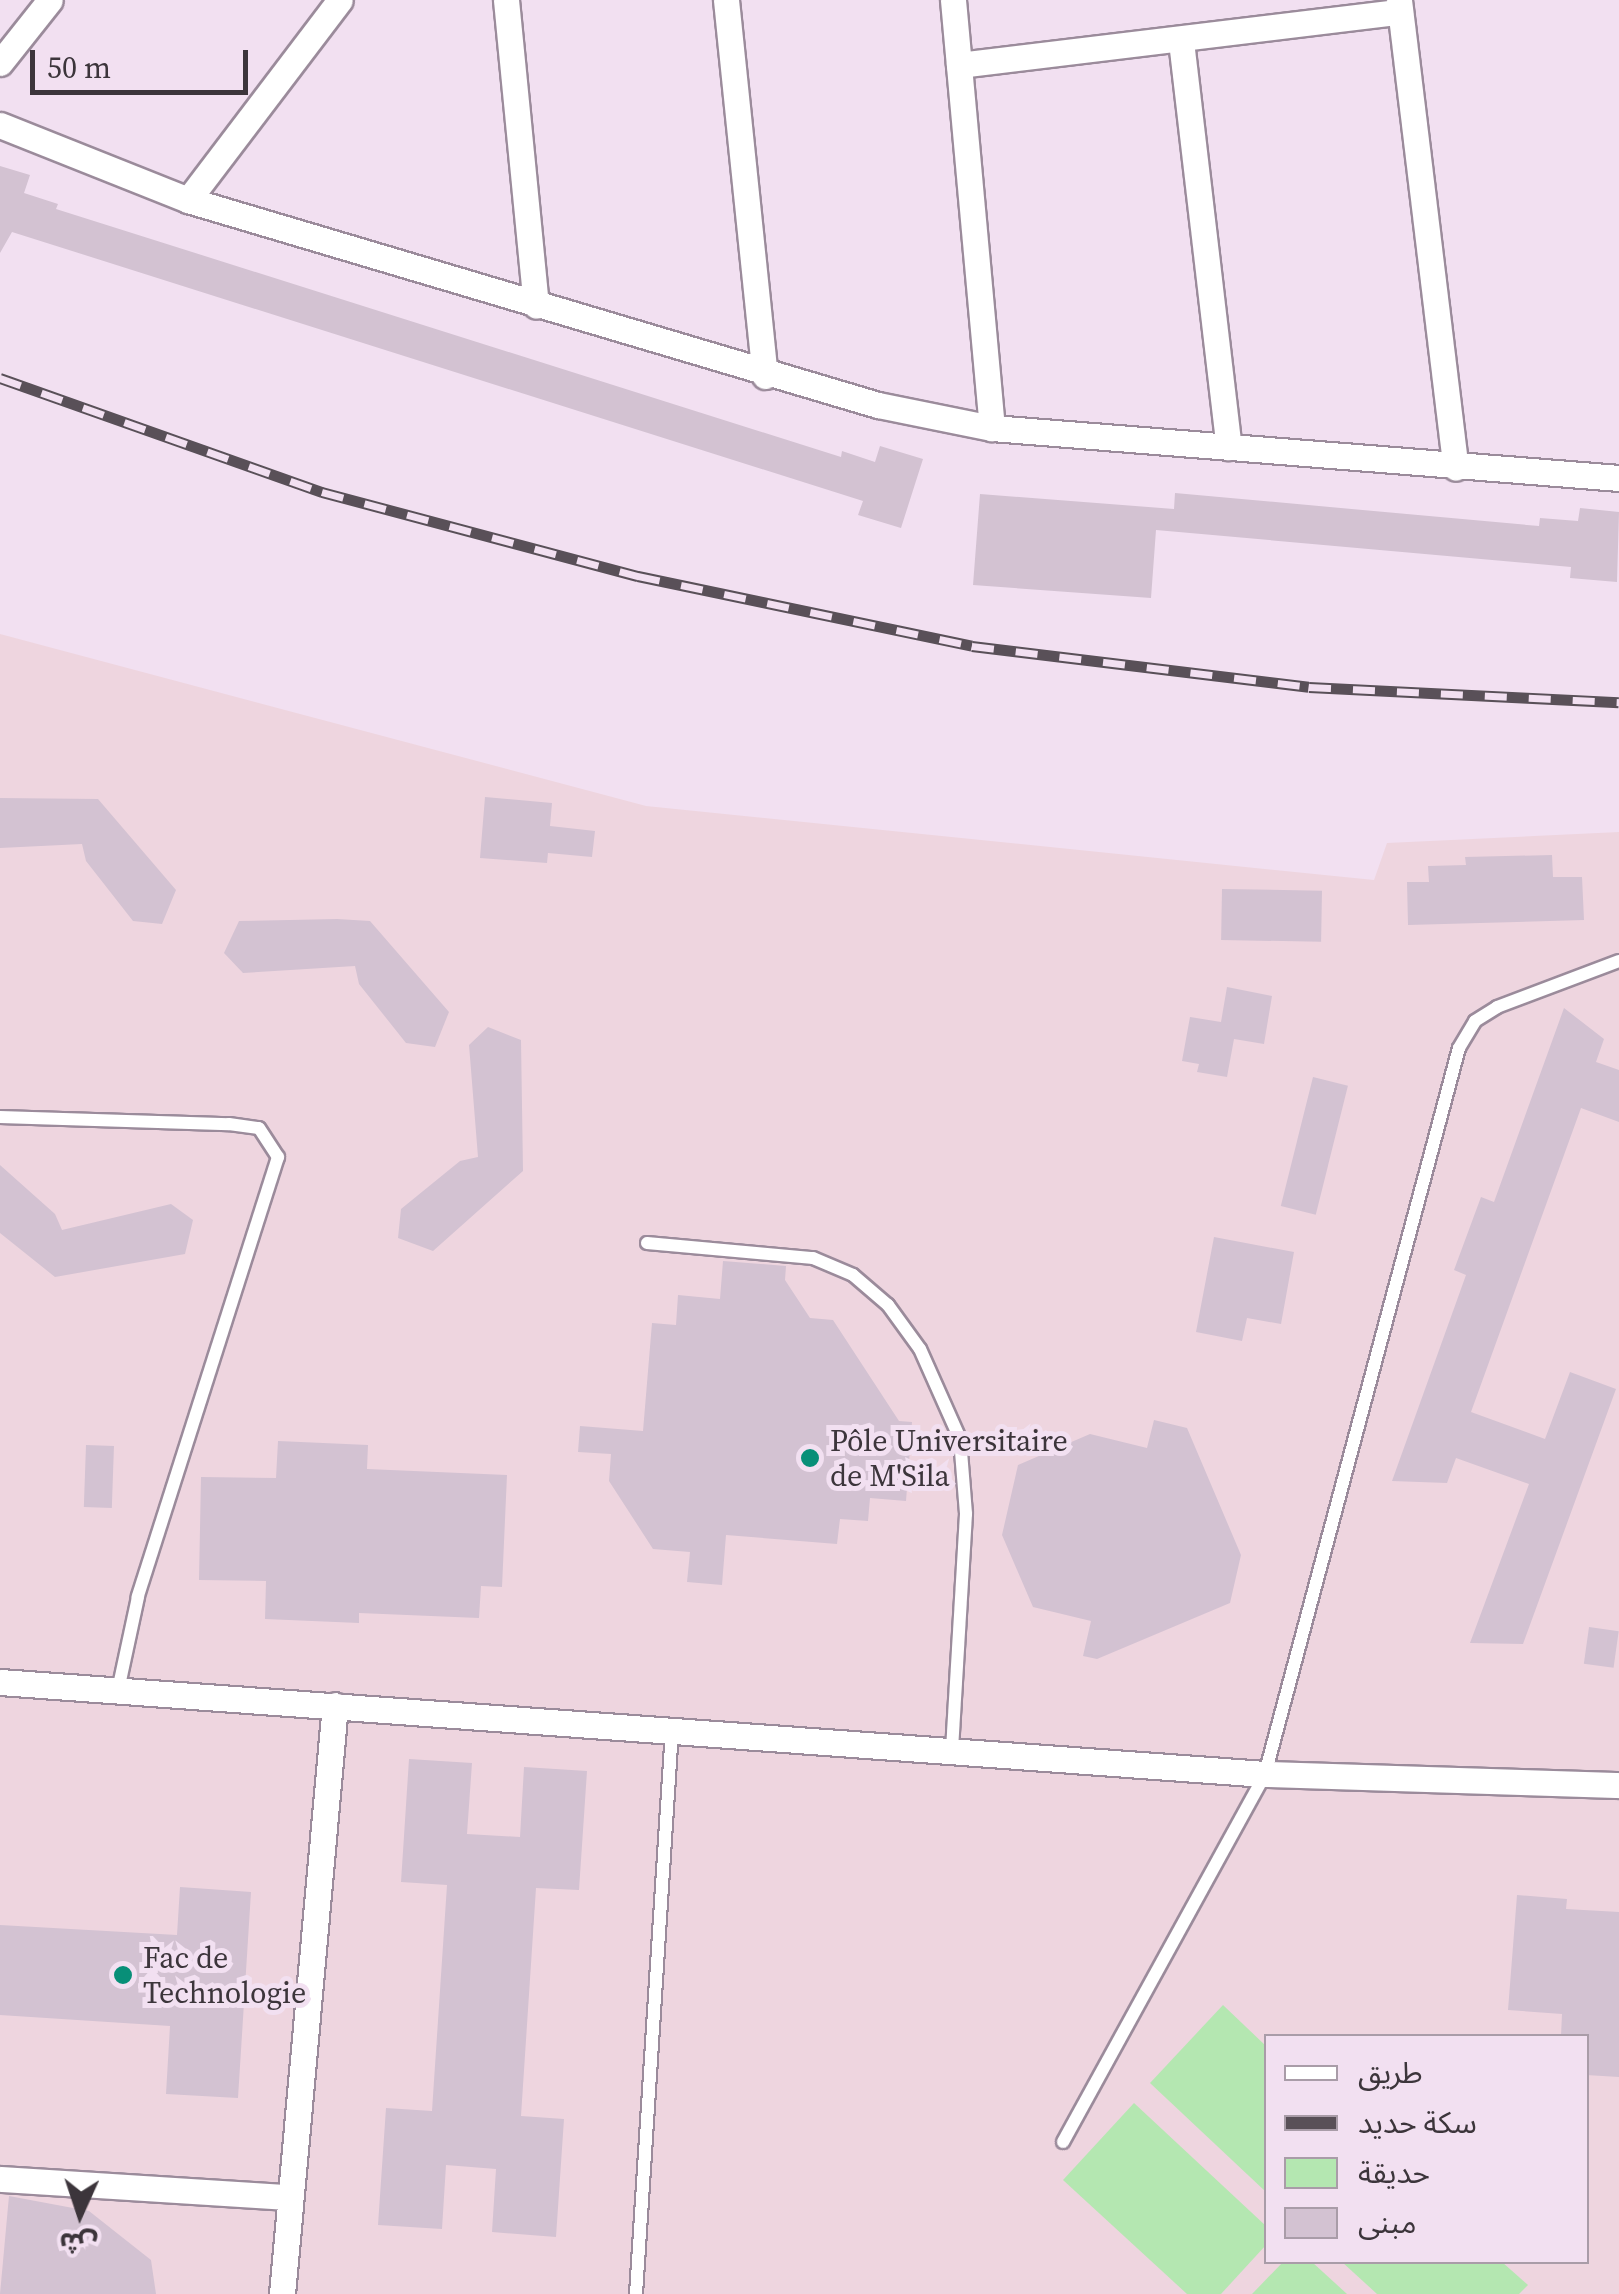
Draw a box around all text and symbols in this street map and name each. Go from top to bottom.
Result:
scale bar [35,30,252,92]
text: 50 m [47,47,111,88]
place label: Pôle Universitaire de M'Sila [830,1423,1068,1494]
marker: Pôle Universitaire de M'Sila [799,1447,821,1469]
place label: Fac de Technologie [143,1940,306,2010]
marker: Fac de Technologie [112,1964,134,1986]
legend [1264,2034,1589,2264]
text: طريق [1358,2052,1423,2093]
text: سكة حديد [1358,2102,1477,2143]
text: حديقة [1358,2152,1430,2193]
north arrow [30,2164,130,2264]
text: مبنى [1358,2202,1416,2243]
text: ش [58,2224,99,2264]

